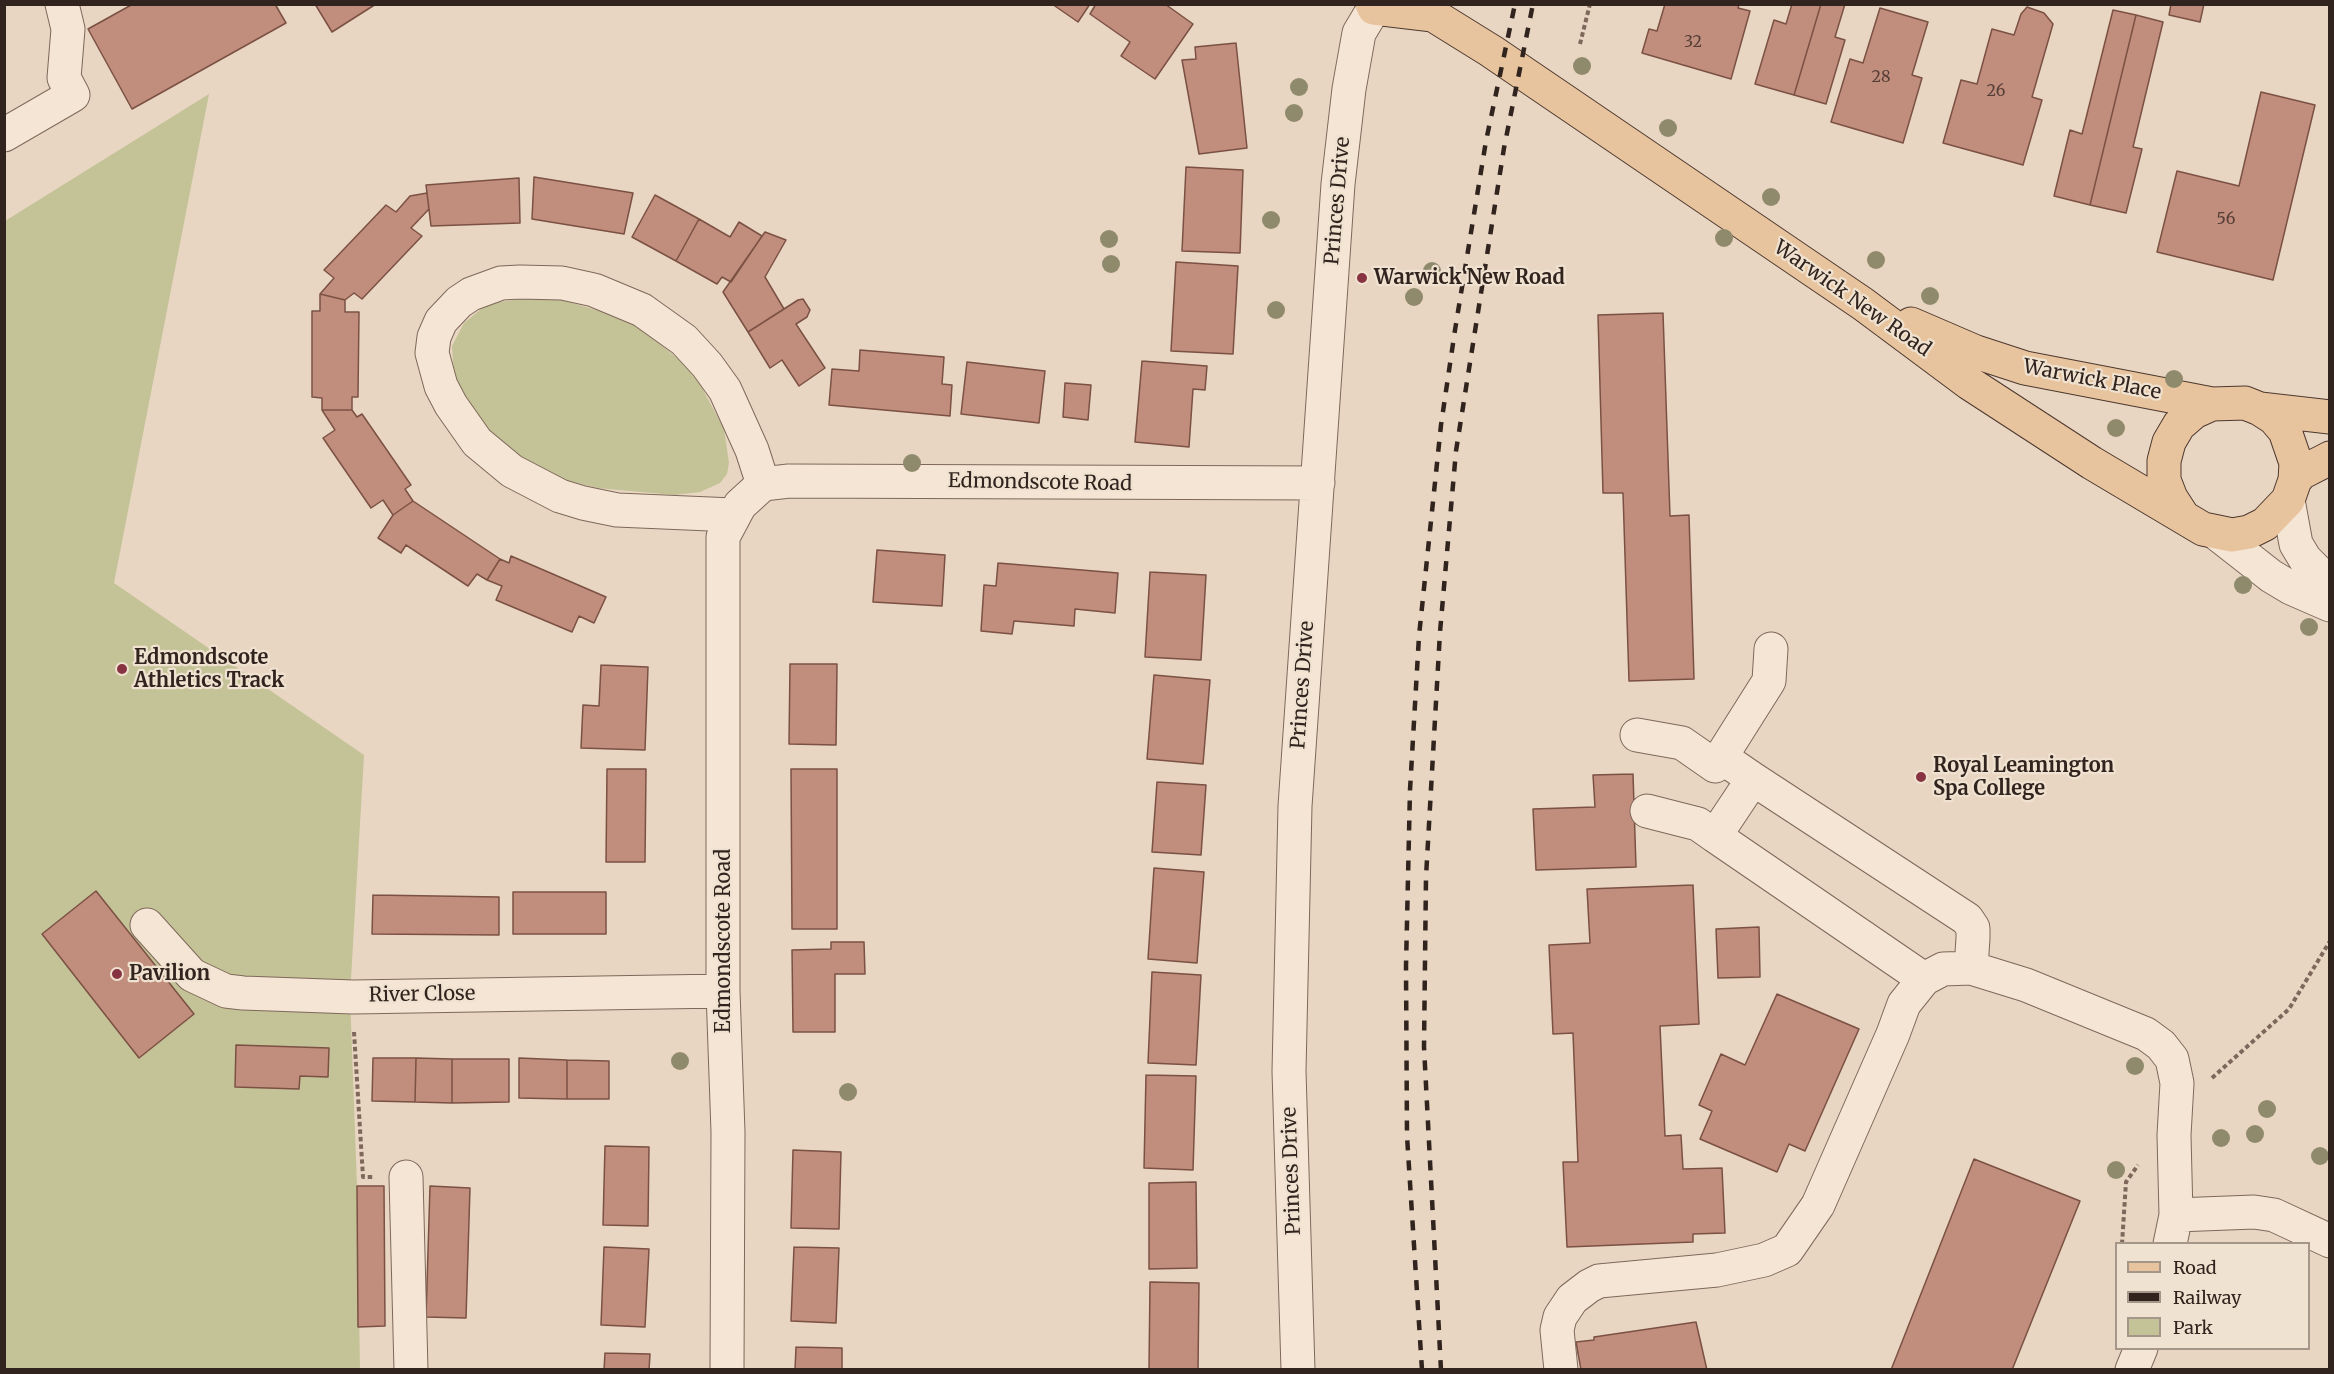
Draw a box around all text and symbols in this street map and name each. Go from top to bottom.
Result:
house number: 32 [1684,32,1702,52]
house number: 28 [1872,67,1890,87]
house number: 26 [1987,81,2005,101]
street label: Princes Drive [1320,136,1356,266]
house number: 56 [2217,209,2235,229]
street label: Warwick New Road [1769,236,1935,362]
place label: Warwick New Road [1374,266,1565,290]
marker: Warwick New Road [1355,271,1369,285]
street label: Warwick Place [2021,355,2163,405]
street label: Edmondscote Road [948,469,1132,497]
street label: Princes Drive [1287,620,1319,750]
place label: Edmondscote Athletics Track [134,646,284,693]
marker: Edmondscote Athletics Track [115,662,129,676]
place label: Royal Leamington Spa College [1933,754,2114,801]
marker: Royal Leamington Spa College [1914,770,1928,784]
street label: Edmondscote Road [712,849,736,1033]
place label: Pavilion [129,962,210,986]
marker: Pavilion [110,967,124,981]
street label: River Close [368,982,476,1008]
street label: Princes Drive [1278,1106,1306,1236]
legend [2115,1242,2310,1350]
text: Road [2173,1256,2217,1279]
text: Railway [2173,1286,2241,1309]
text: Park [2173,1316,2213,1339]

